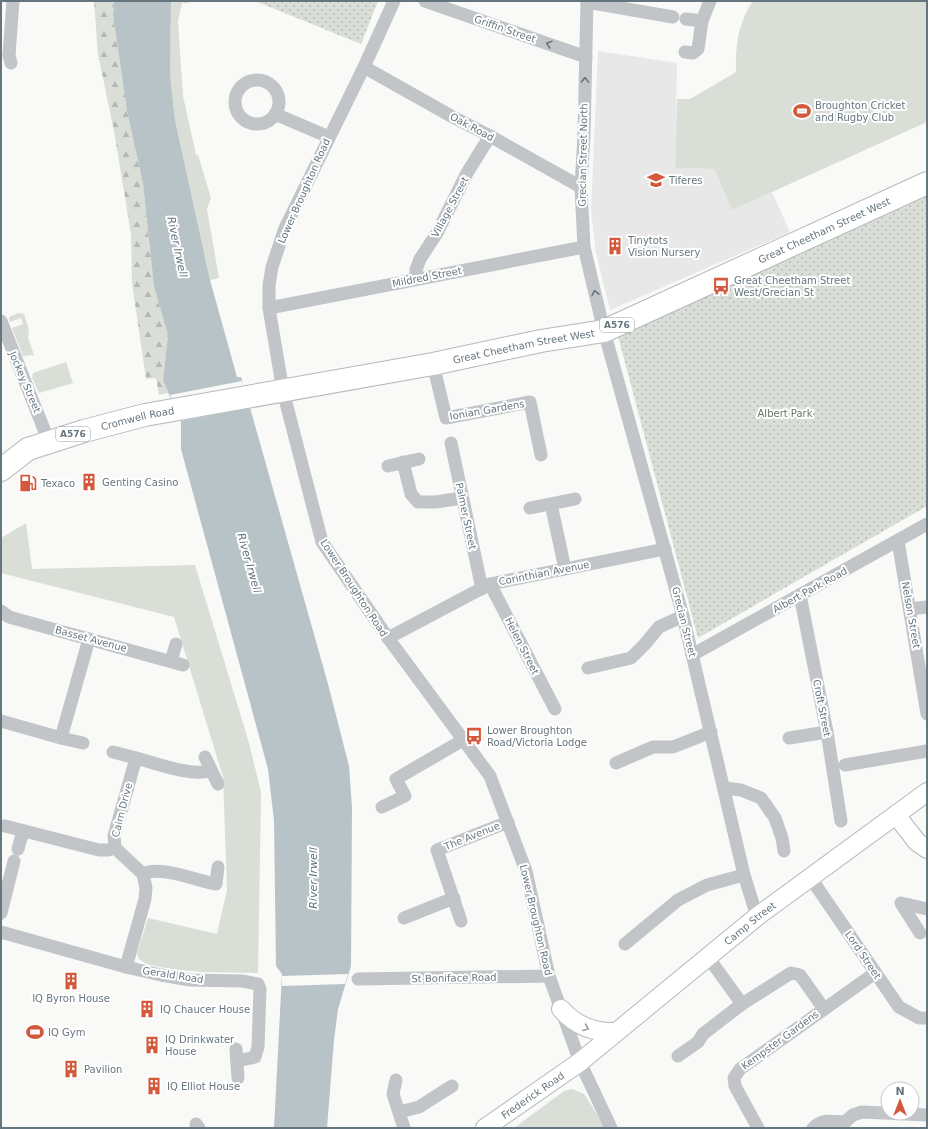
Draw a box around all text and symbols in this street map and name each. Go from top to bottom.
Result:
street label: Griffin Street [473,13,537,45]
one-way arrow [546,40,553,49]
one-way arrow [581,77,589,83]
place label: Broughton Cricket and Rugby Club [815,100,905,123]
sports icon: Broughton Cricket and Rugby Club [792,101,812,121]
street label: Grecian Street North [577,103,589,207]
street label: Oak Road [448,111,496,143]
street label: Lower Broughton Road [276,137,332,245]
school or university icon: Tiferes [646,170,666,190]
street label: Village Street [429,175,471,239]
place label: Tiferes [668,175,703,186]
street label: Great Cheetham Street West [756,195,892,265]
water label: River Irwell [164,216,190,278]
place label: Tinytots Vision Nursery [627,235,700,258]
building icon: Tinytots Vision Nursery [605,236,625,256]
street label: Mildred Street [391,265,463,289]
place label: Great Cheetham Street West/Grecian St [734,275,850,298]
bus stop icon: Great Cheetham Street West/Grecian St [711,276,731,296]
one-way arrow [591,290,600,297]
road number: A576 [600,318,634,332]
street label: Great Cheetham Street West [452,327,595,365]
street label: Jockey Street [7,349,43,414]
street label: Ionian Gardens [449,398,525,422]
street label: Cromwell Road [100,404,175,432]
park label: Albert Park [758,408,813,419]
road number: A576 [56,427,90,441]
building icon: Genting Casino [79,472,99,492]
fuel station icon: Texaco [18,473,38,493]
place label: Genting Casino [102,477,178,488]
place label: Texaco [40,478,75,489]
street label: Palmer Street [454,482,478,551]
water label: River Irwell [234,532,264,594]
street label: Lower Broughton Road [318,537,390,639]
street label: Corinthian Avenue [498,559,590,587]
street label: Albert Park Road [771,565,849,615]
street label: Nelson Street [900,581,922,649]
street label: Grecian Street [670,586,698,658]
street label: Helen Street [503,616,541,676]
street label: Basset Avenue [54,624,128,654]
street label: Croft Street [811,679,833,738]
place label: Lower Broughton Road/Victoria Lodge [487,725,587,748]
bus stop icon: Lower Broughton Road/Victoria Lodge [464,726,484,746]
street label: Cairn Drive [110,781,134,839]
street label: The Avenue [442,820,501,853]
water label: River Irwell [307,847,320,909]
street label: Lower Broughton Road [518,863,554,977]
street label: Camp Street [722,899,778,947]
street label: Lord Street [843,929,883,981]
street label: Gerald Road [142,965,204,985]
building icon: IQ Byron House [61,971,81,991]
street label: St Boniface Road [411,972,497,984]
place label: IQ Byron House [32,993,110,1004]
building icon: IQ Chaucer House [137,999,157,1019]
place label: IQ Chaucer House [160,1004,250,1015]
street label: Kempster Gardens [739,1008,821,1072]
sports icon: IQ Gym [25,1022,45,1042]
one-way arrow [583,1023,590,1031]
place label: IQ Gym [48,1027,85,1038]
place label: IQ Drinkwater House [165,1034,235,1057]
building icon: IQ Drinkwater House [142,1035,162,1055]
building icon: Pavilion [61,1059,81,1079]
place label: Pavilion [84,1064,122,1075]
street label: Frederick Road [499,1069,566,1121]
building icon: IQ Elliot House [144,1076,164,1096]
place label: IQ Elliot House [167,1081,240,1092]
north arrow [880,1081,920,1121]
text: N [895,1085,905,1098]

